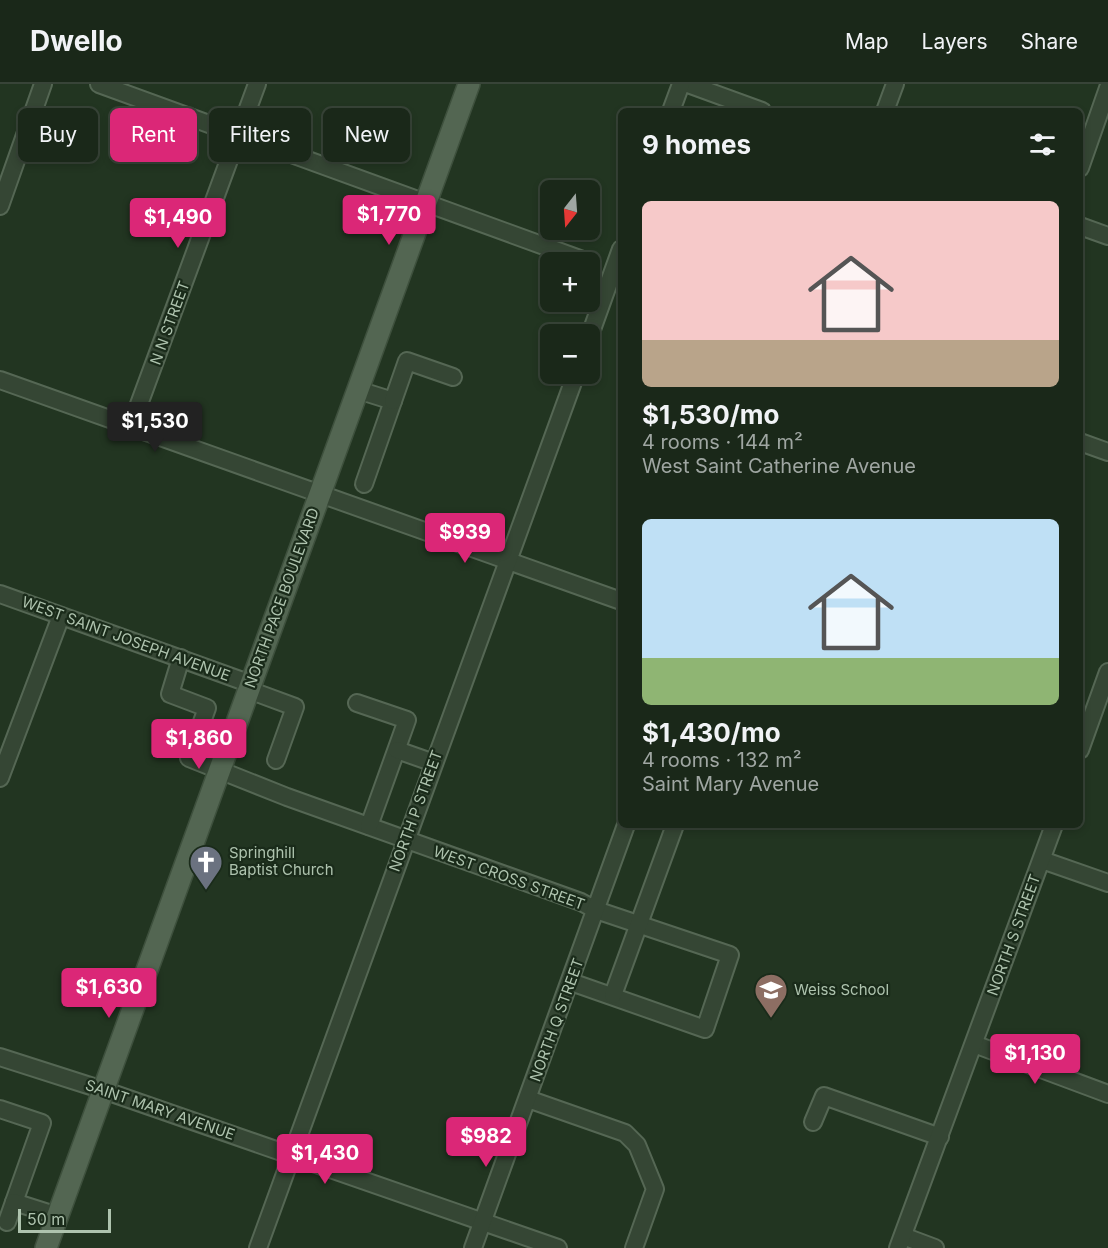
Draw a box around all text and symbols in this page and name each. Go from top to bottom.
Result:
text: Dwello [30,24,123,58]
text: Map [845,29,889,54]
text: Layers [922,29,988,54]
text: Share [1021,29,1078,54]
chip: Buy [18,108,98,162]
chip: Rent [110,108,197,162]
chip: Filters [209,108,311,162]
chip: New [323,108,410,162]
icon: filters [1026,128,1059,161]
text: 9 homes [642,129,751,160]
north arrow [540,180,600,240]
map controls [540,180,600,384]
pin: $1,770 [340,195,438,246]
pin: $1,490 [129,198,227,249]
text: $1,770 [357,202,421,226]
text: $1,490 [144,205,212,229]
icon: home [797,240,905,348]
button: + [540,252,600,312]
street label: N N STREET [146,278,193,367]
button: − [540,324,600,384]
text: $1,530/mo [642,399,779,430]
pin: $1,530 [106,402,204,453]
text: $1,530 [121,409,189,433]
text: 4 rooms · 144 m² [642,430,803,454]
text: West Saint Catherine Avenue [642,454,916,478]
street label: NORTH PACE BOULEVARD [240,505,323,690]
pin: $939 [429,513,501,564]
text: $939 [439,520,491,544]
icon: home [797,558,905,666]
street label: WEST SAINT JOSEPH AVENUE [19,592,233,685]
text: $1,430/mo [642,717,781,748]
pin: $1,860 [150,719,248,770]
text: $1,860 [165,726,233,750]
street label: NORTH P STREET [385,747,446,874]
text: 4 rooms · 132 m² [642,748,801,772]
text: Saint Mary Avenue [642,772,819,796]
street label: WEST CROSS STREET [431,841,587,914]
place label: Springhill Baptist Church [229,843,334,879]
church icon: Springhill Baptist Church [188,844,224,891]
street label: NORTH S STREET [983,871,1044,998]
street label: NORTH Q STREET [525,956,588,1084]
pin: $1,630 [60,968,158,1019]
school or university icon: Weiss School [753,972,789,1019]
text: $1,630 [75,975,143,999]
place label: Weiss School [794,980,889,999]
pin: $1,130 [986,1034,1084,1085]
text: $1,130 [1004,1041,1066,1065]
street label: SAINT MARY AVENUE [83,1075,237,1144]
pin: $982 [450,1117,522,1168]
text: $982 [460,1124,512,1148]
pin: $1,430 [276,1134,374,1185]
text: $1,430 [291,1141,359,1165]
scale bar [18,1206,111,1234]
text: 50 m [27,1209,65,1229]

